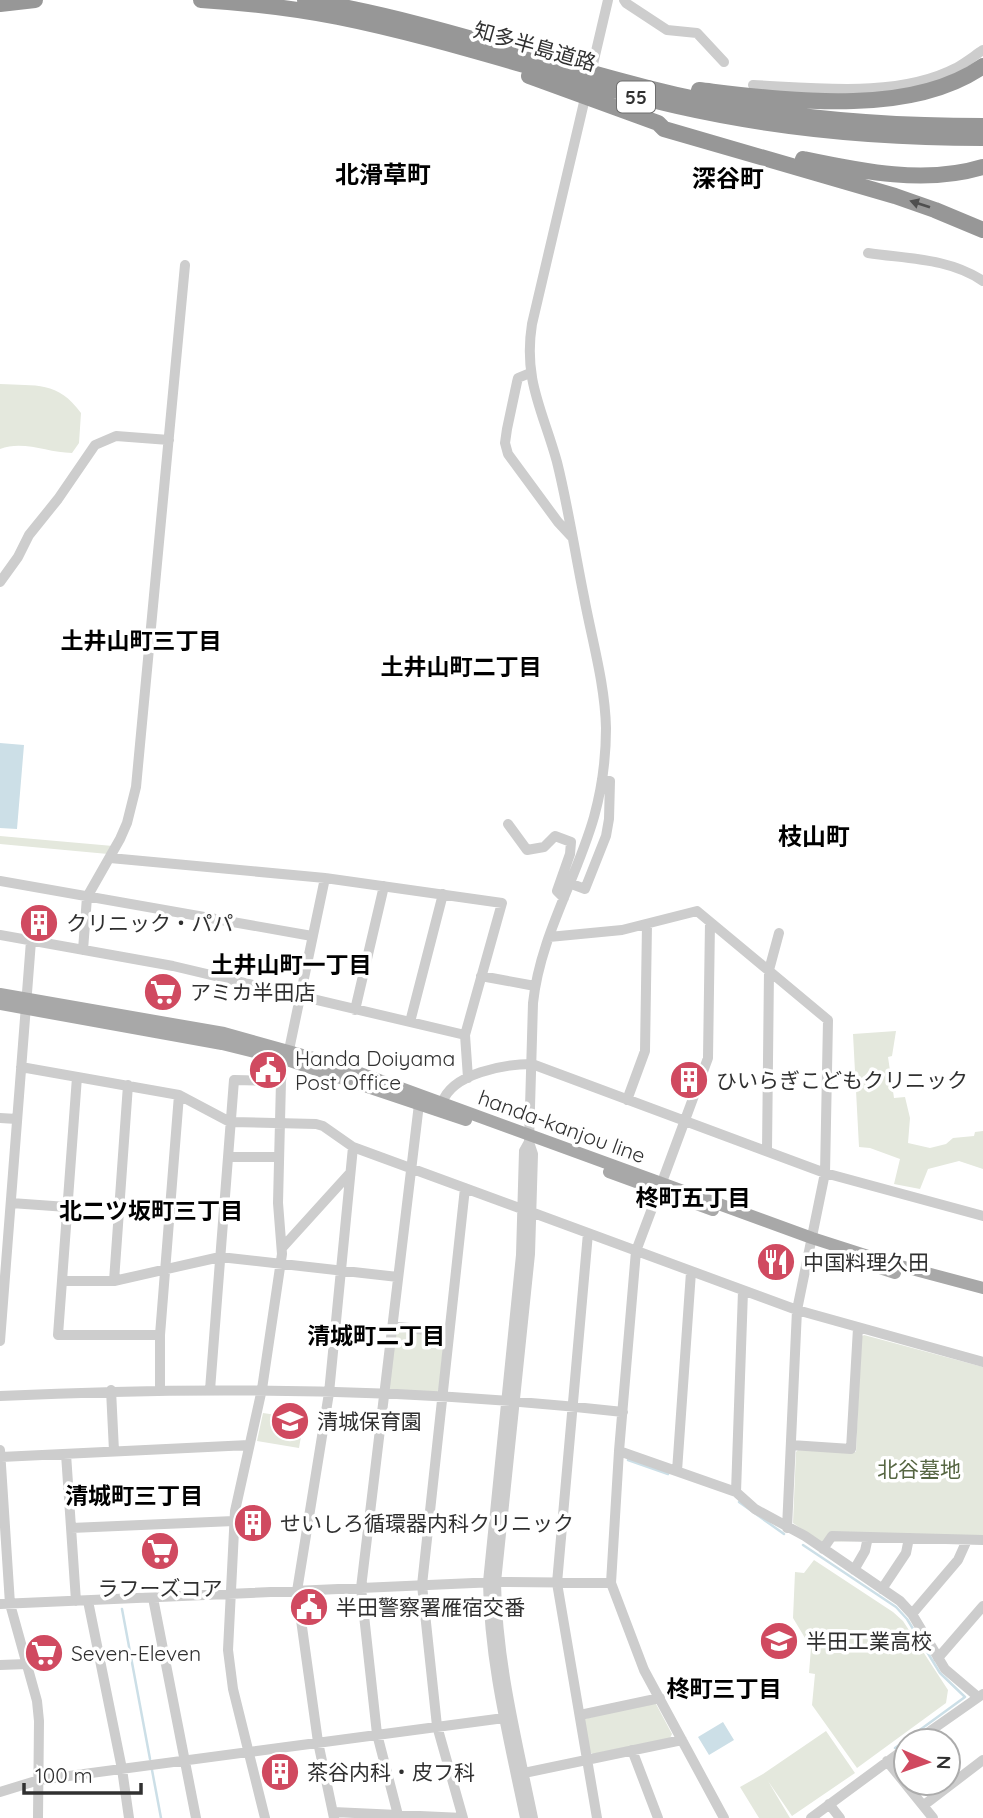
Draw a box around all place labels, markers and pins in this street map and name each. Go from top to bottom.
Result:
building icon: クリニック・パパ [18,902,60,944]
place label: クリニック・パパ [66,910,234,936]
supermarket icon: アミカ半田店 [142,971,184,1013]
place label: アミカ半田店 [190,979,316,1005]
place label: Handa Doiyama Post Office [295,1045,455,1095]
public building icon: Handa Doiyama Post Office [247,1049,289,1091]
building icon: ひいらぎこどもクリニック [668,1059,710,1101]
place label: ひいらぎこどもクリニック [716,1067,968,1093]
restaurant icon: 中国料理久田 [755,1241,797,1283]
place label: 中国料理久田 [803,1249,929,1275]
school or university icon: 清城保育園 [269,1400,311,1442]
place label: 清城保育園 [317,1408,422,1434]
building icon: せいしろ循環器内科クリニック [232,1502,274,1544]
place label: せいしろ循環器内科クリニック [280,1510,574,1536]
supermarket icon: ラフーズコア [139,1530,181,1572]
place label: ラフーズコア [98,1575,222,1601]
public building icon: 半田警察署雁宿交番 [288,1586,330,1628]
place label: 半田警察署雁宿交番 [336,1594,525,1620]
school or university icon: 半田工業高校 [758,1620,800,1662]
place label: 半田工業高校 [806,1628,932,1654]
supermarket icon: Seven-Eleven [23,1632,65,1674]
place label: Seven-Eleven [71,1640,201,1666]
building icon: 茶谷内科・皮フ科 [259,1751,301,1793]
place label: 茶谷内科・皮フ科 [307,1759,475,1785]

